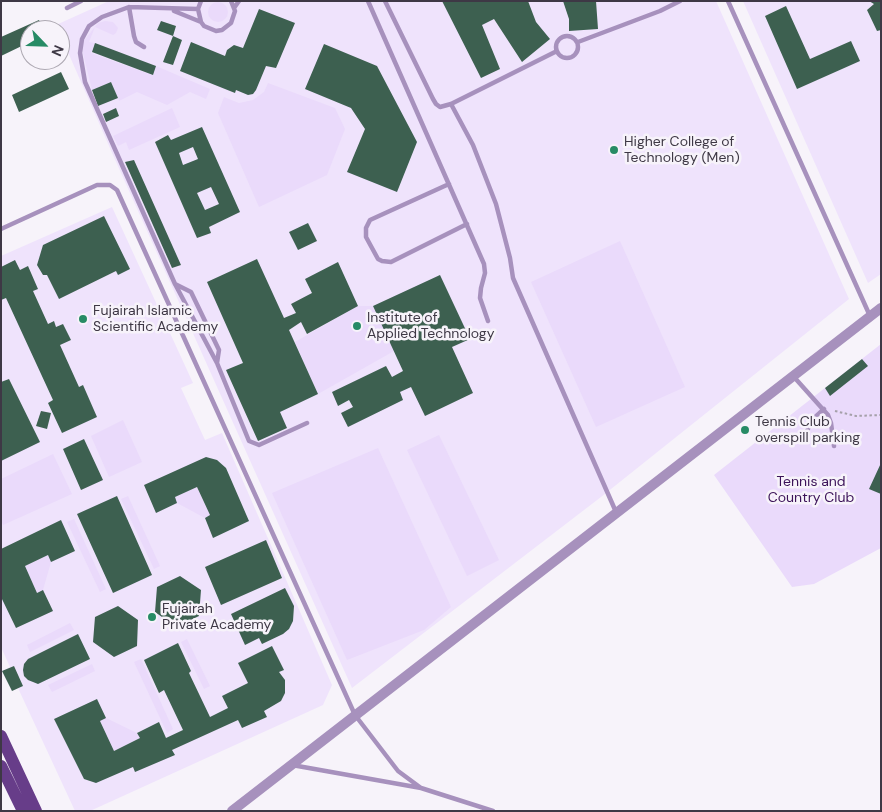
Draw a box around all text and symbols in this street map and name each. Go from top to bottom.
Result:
north arrow [20,20,70,70]
text: N [47,42,68,59]
place label: Higher College of Technology (Men) [624,134,740,166]
marker: Higher College of Technology (Men) [608,144,620,156]
place label: Fujairah Islamic Scientific Academy [93,303,218,336]
place label: Institute of Applied Technology [367,310,494,342]
marker: Fujairah Islamic Scientific Academy [77,313,89,325]
marker: Institute of Applied Technology [351,320,363,332]
place label: Tennis Club overspill parking [755,414,860,447]
marker: Tennis Club overspill parking [739,424,751,436]
park label: Tennis and Country Club [768,474,854,507]
place label: Fujairah Private Academy [162,601,271,634]
marker: Fujairah Private Academy [146,611,158,623]

